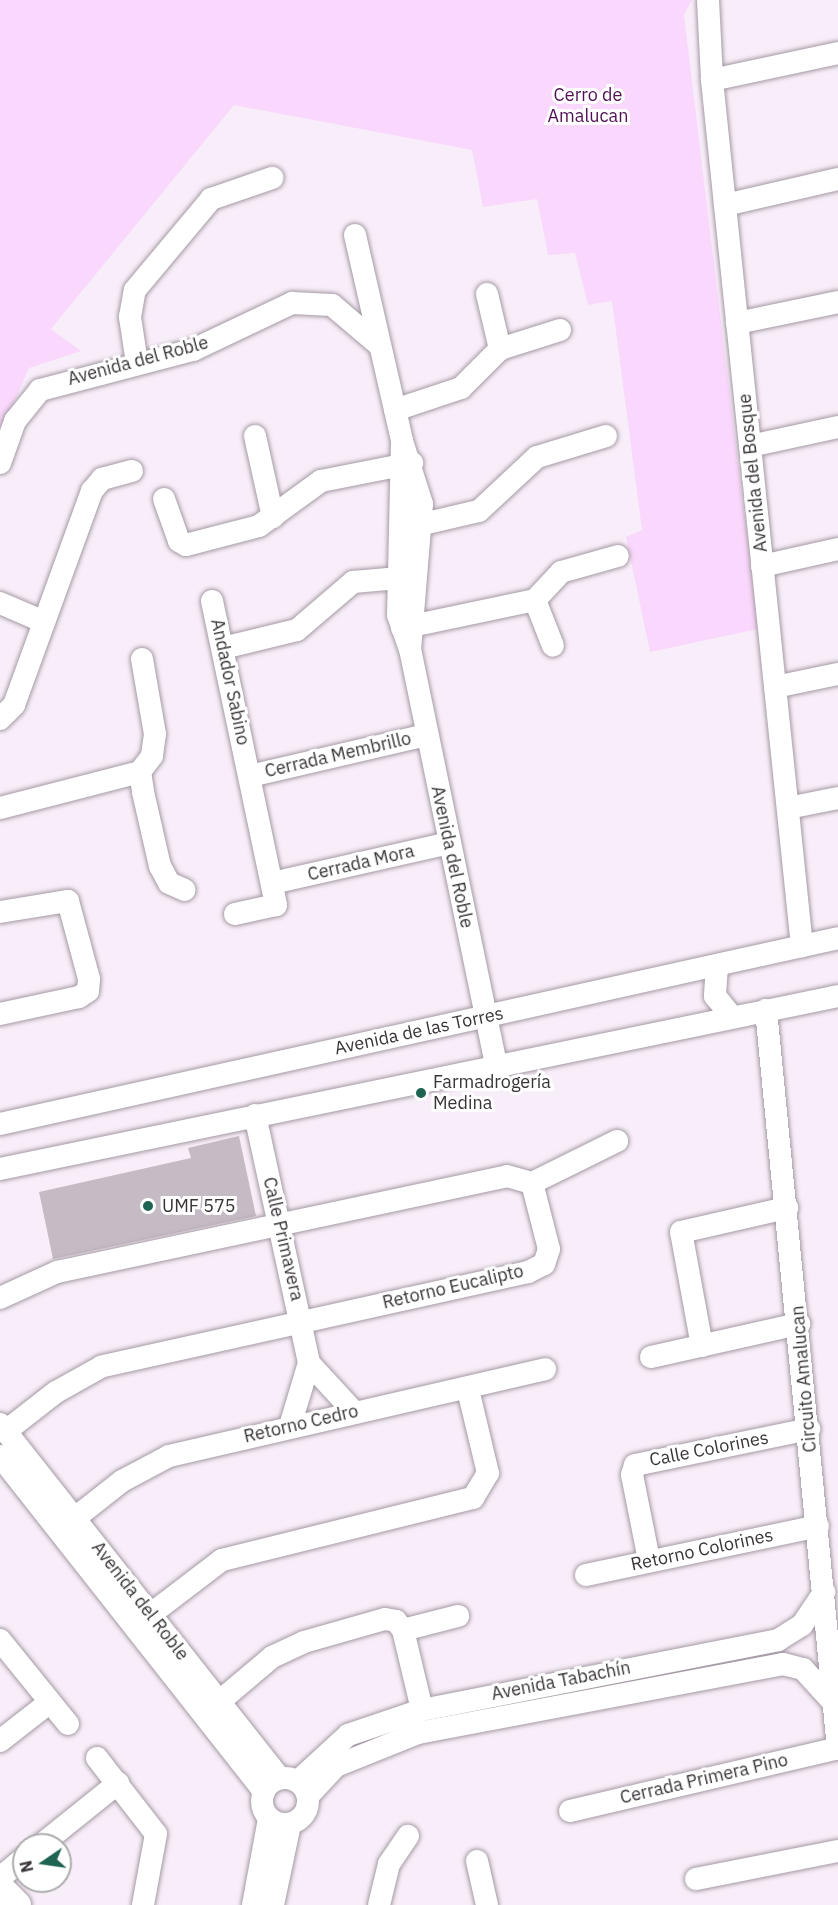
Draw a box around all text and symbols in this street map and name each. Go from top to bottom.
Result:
park label: Cerro de Amalucan [548,85,628,128]
street label: Avenida del Roble [65,332,211,390]
street label: Avenida del Bosque [734,393,772,553]
street label: Andador Sabino [206,617,254,747]
street label: Cerrada Membrillo [263,728,413,782]
street label: Avenida del Roble [426,784,478,930]
street label: Cerrada Mora [305,840,417,886]
street label: Avenida de las Torres [333,1003,505,1059]
place label: Farmadrogería Medina [433,1072,551,1114]
marker: Farmadrogería Medina [414,1086,428,1100]
street label: Calle Primavera [258,1175,308,1303]
place label: UMF 575 [162,1195,236,1217]
marker: UMF 575 [139,1197,157,1215]
street label: Retorno Eucalipto [380,1260,526,1314]
street label: Circuito Amalucan [787,1305,821,1453]
street label: Retorno Cedro [242,1400,360,1448]
street label: Calle Colorines [648,1427,770,1471]
street label: Retorno Colorines [629,1524,775,1576]
street label: Avenida del Roble [87,1537,193,1665]
street label: Avenida Tabachín [489,1657,633,1705]
street label: Cerrada Primera Pino [618,1749,790,1809]
north arrow [12,1833,72,1893]
text: N [15,1859,37,1874]

